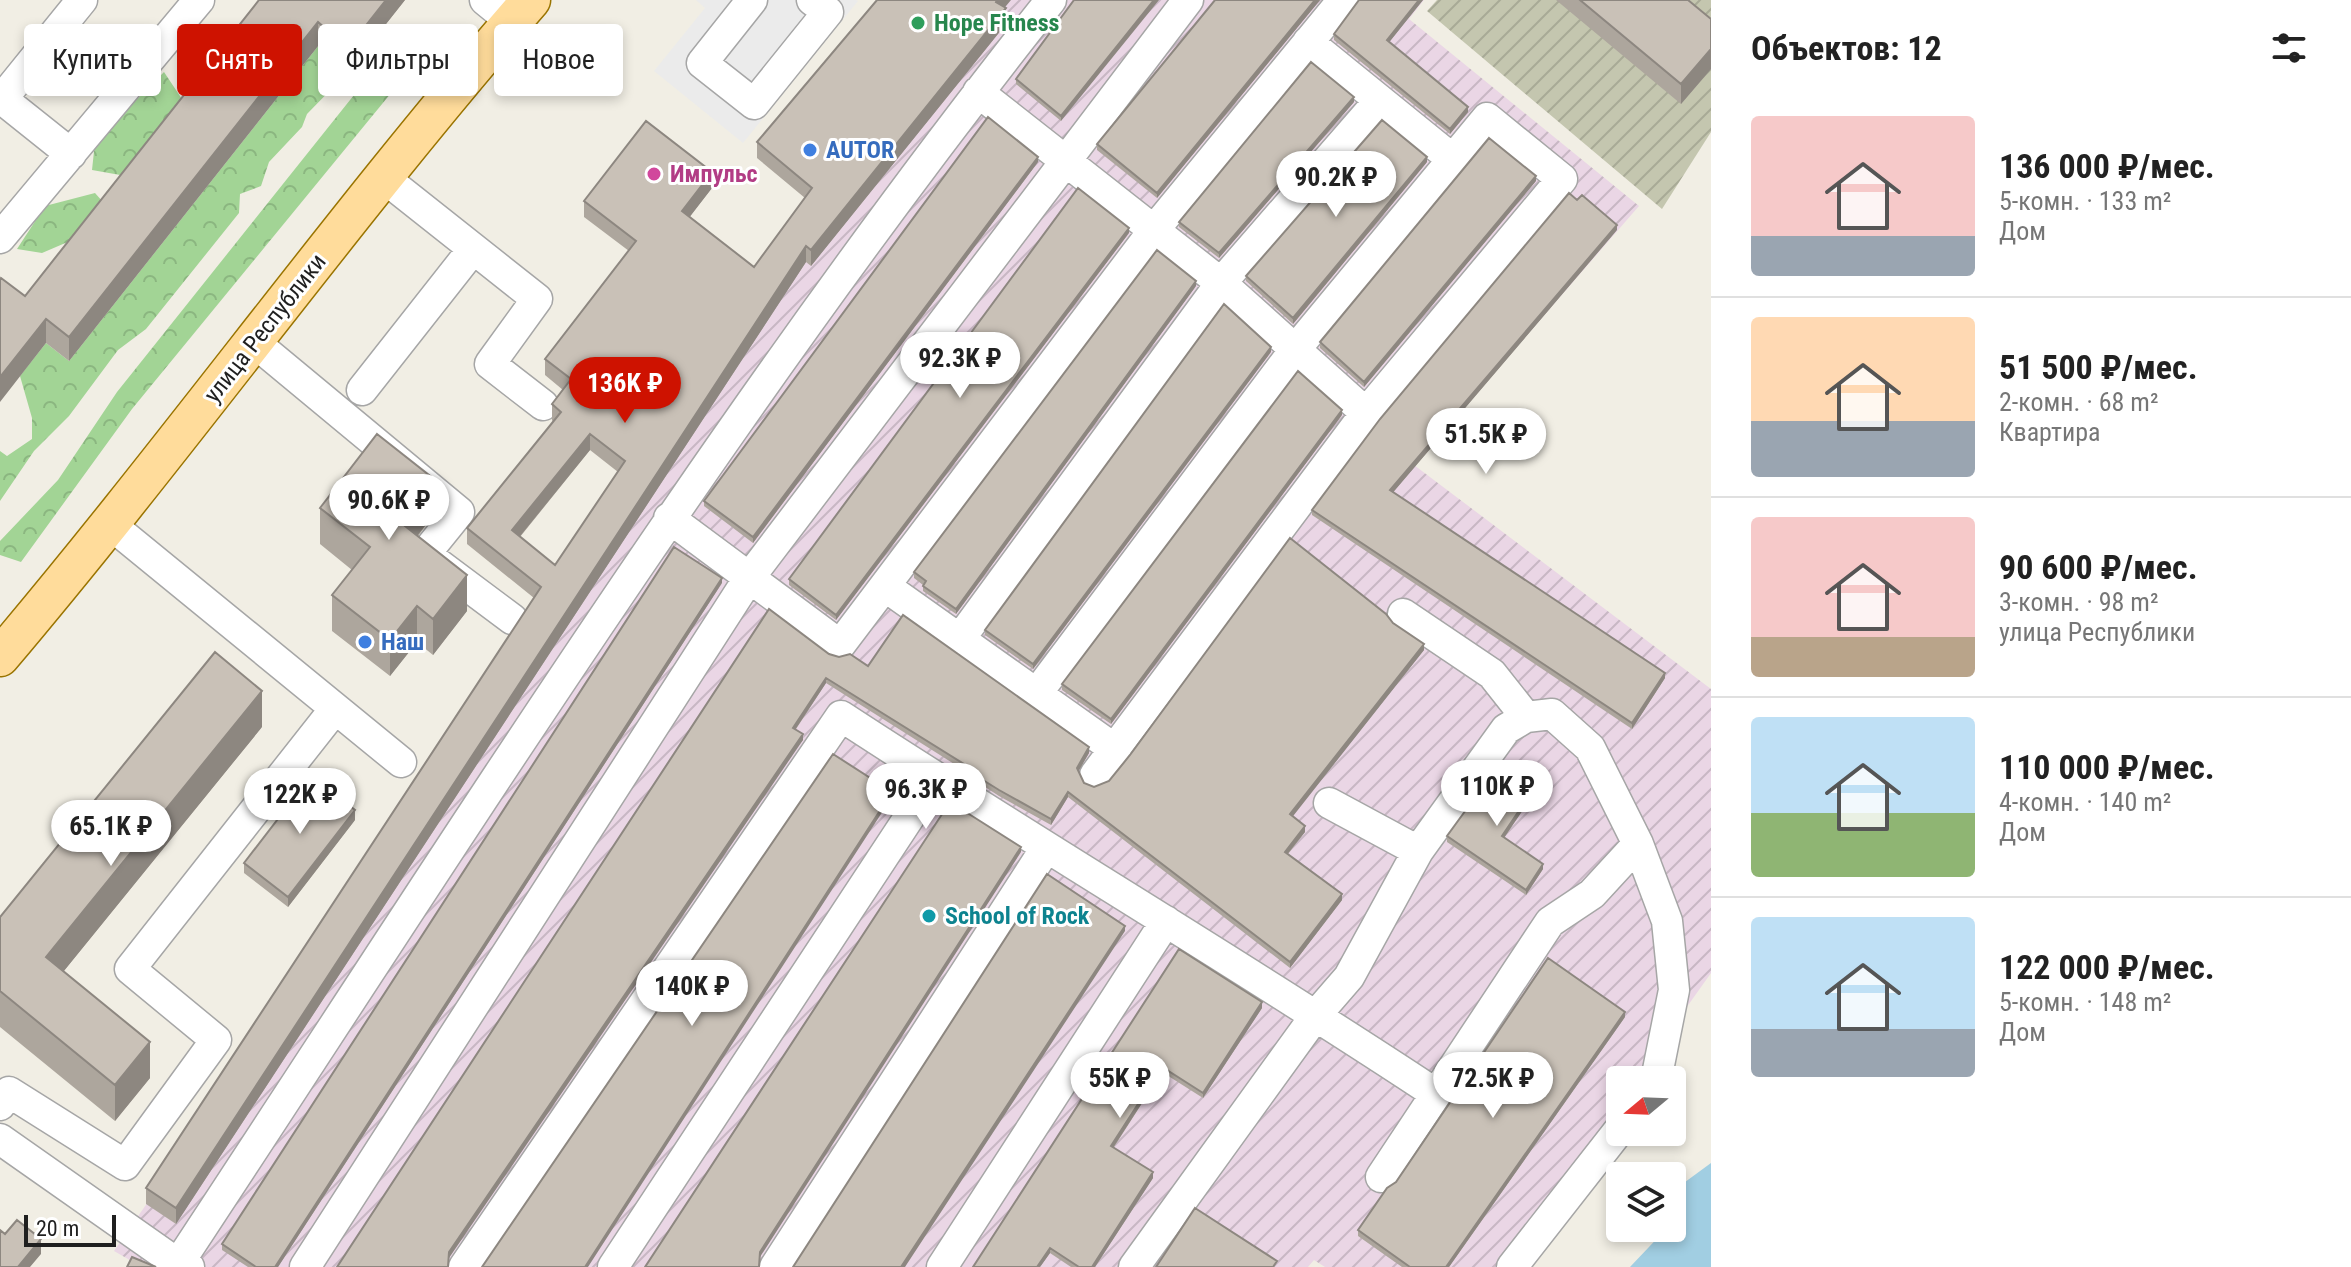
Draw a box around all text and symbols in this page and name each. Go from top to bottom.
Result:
place label: Hope Fitness [934,9,1060,37]
marker: Hope Fitness [909,14,927,32]
chip: Купить [24,24,161,96]
chip: Снять [177,24,302,96]
chip: Фильтры [318,24,478,96]
chip: Новое [494,24,623,96]
icon: filters [2267,26,2311,70]
text: Объектов: 12 [1751,28,1942,68]
place label: AUTOR [826,136,894,164]
marker: AUTOR [801,141,819,159]
text: 136 000 ₽/мес. [1999,146,2215,186]
icon: home [1815,148,1911,244]
pin: 90.2K ₽ [1262,151,1410,219]
place label: Импульс [670,160,758,188]
text: 90.2K ₽ [1294,162,1378,192]
marker: Импульс [645,165,663,183]
text: 5-комн. · 133 m² [1999,186,2171,216]
text: Дом [1999,216,2046,246]
street label: улица Республики [198,248,332,408]
pin: 92.3K ₽ [886,332,1034,400]
text: 92.3K ₽ [918,343,1002,373]
text: 51 500 ₽/мес. [1999,347,2198,387]
icon: home [1815,349,1911,445]
pin: 136K ₽ [560,357,690,425]
text: 136K ₽ [587,368,663,398]
text: 2-комн. · 68 m² [1999,387,2159,417]
pin: 51.5K ₽ [1412,408,1560,476]
text: Квартира [1999,417,2101,447]
text: 51.5K ₽ [1444,419,1528,449]
pin: 90.6K ₽ [315,474,463,542]
text: 90.6K ₽ [347,485,431,515]
text: 90 600 ₽/мес. [1999,547,2198,587]
icon: home [1815,549,1911,645]
text: 3-комн. · 98 m² [1999,587,2159,617]
text: улица Республики [1999,617,2195,647]
place label: Наш [381,628,424,656]
marker: Наш [356,633,374,651]
text: 110 000 ₽/мес. [1999,747,2215,787]
icon: home [1815,749,1911,845]
pin: 110K ₽ [1432,760,1562,828]
pin: 96.3K ₽ [852,763,1000,831]
pin: 122K ₽ [235,768,365,836]
text: 110K ₽ [1459,771,1535,801]
text: 96.3K ₽ [884,774,968,804]
text: 122K ₽ [262,779,338,809]
text: 4-комн. · 140 m² [1999,787,2171,817]
pin: 65.1K ₽ [37,800,185,868]
text: 65.1K ₽ [69,811,153,841]
text: Дом [1999,817,2046,847]
place label: School of Rock [945,902,1090,930]
marker: School of Rock [920,907,938,925]
text: 122 000 ₽/мес. [1999,947,2215,987]
icon: home [1815,949,1911,1045]
pin: 140K ₽ [627,960,757,1028]
text: 140K ₽ [654,971,730,1001]
text: 5-комн. · 148 m² [1999,987,2171,1017]
text: Дом [1999,1017,2046,1047]
pin: 55K ₽ [1064,1052,1176,1120]
pin: 72.5K ₽ [1419,1052,1567,1120]
text: 55K ₽ [1089,1063,1151,1093]
text: 72.5K ₽ [1451,1063,1535,1093]
north arrow [1606,1066,1686,1146]
map controls [1606,1066,1686,1242]
button: layers [1606,1162,1686,1242]
scale bar [24,1211,116,1247]
text: 20 m [36,1216,79,1241]

